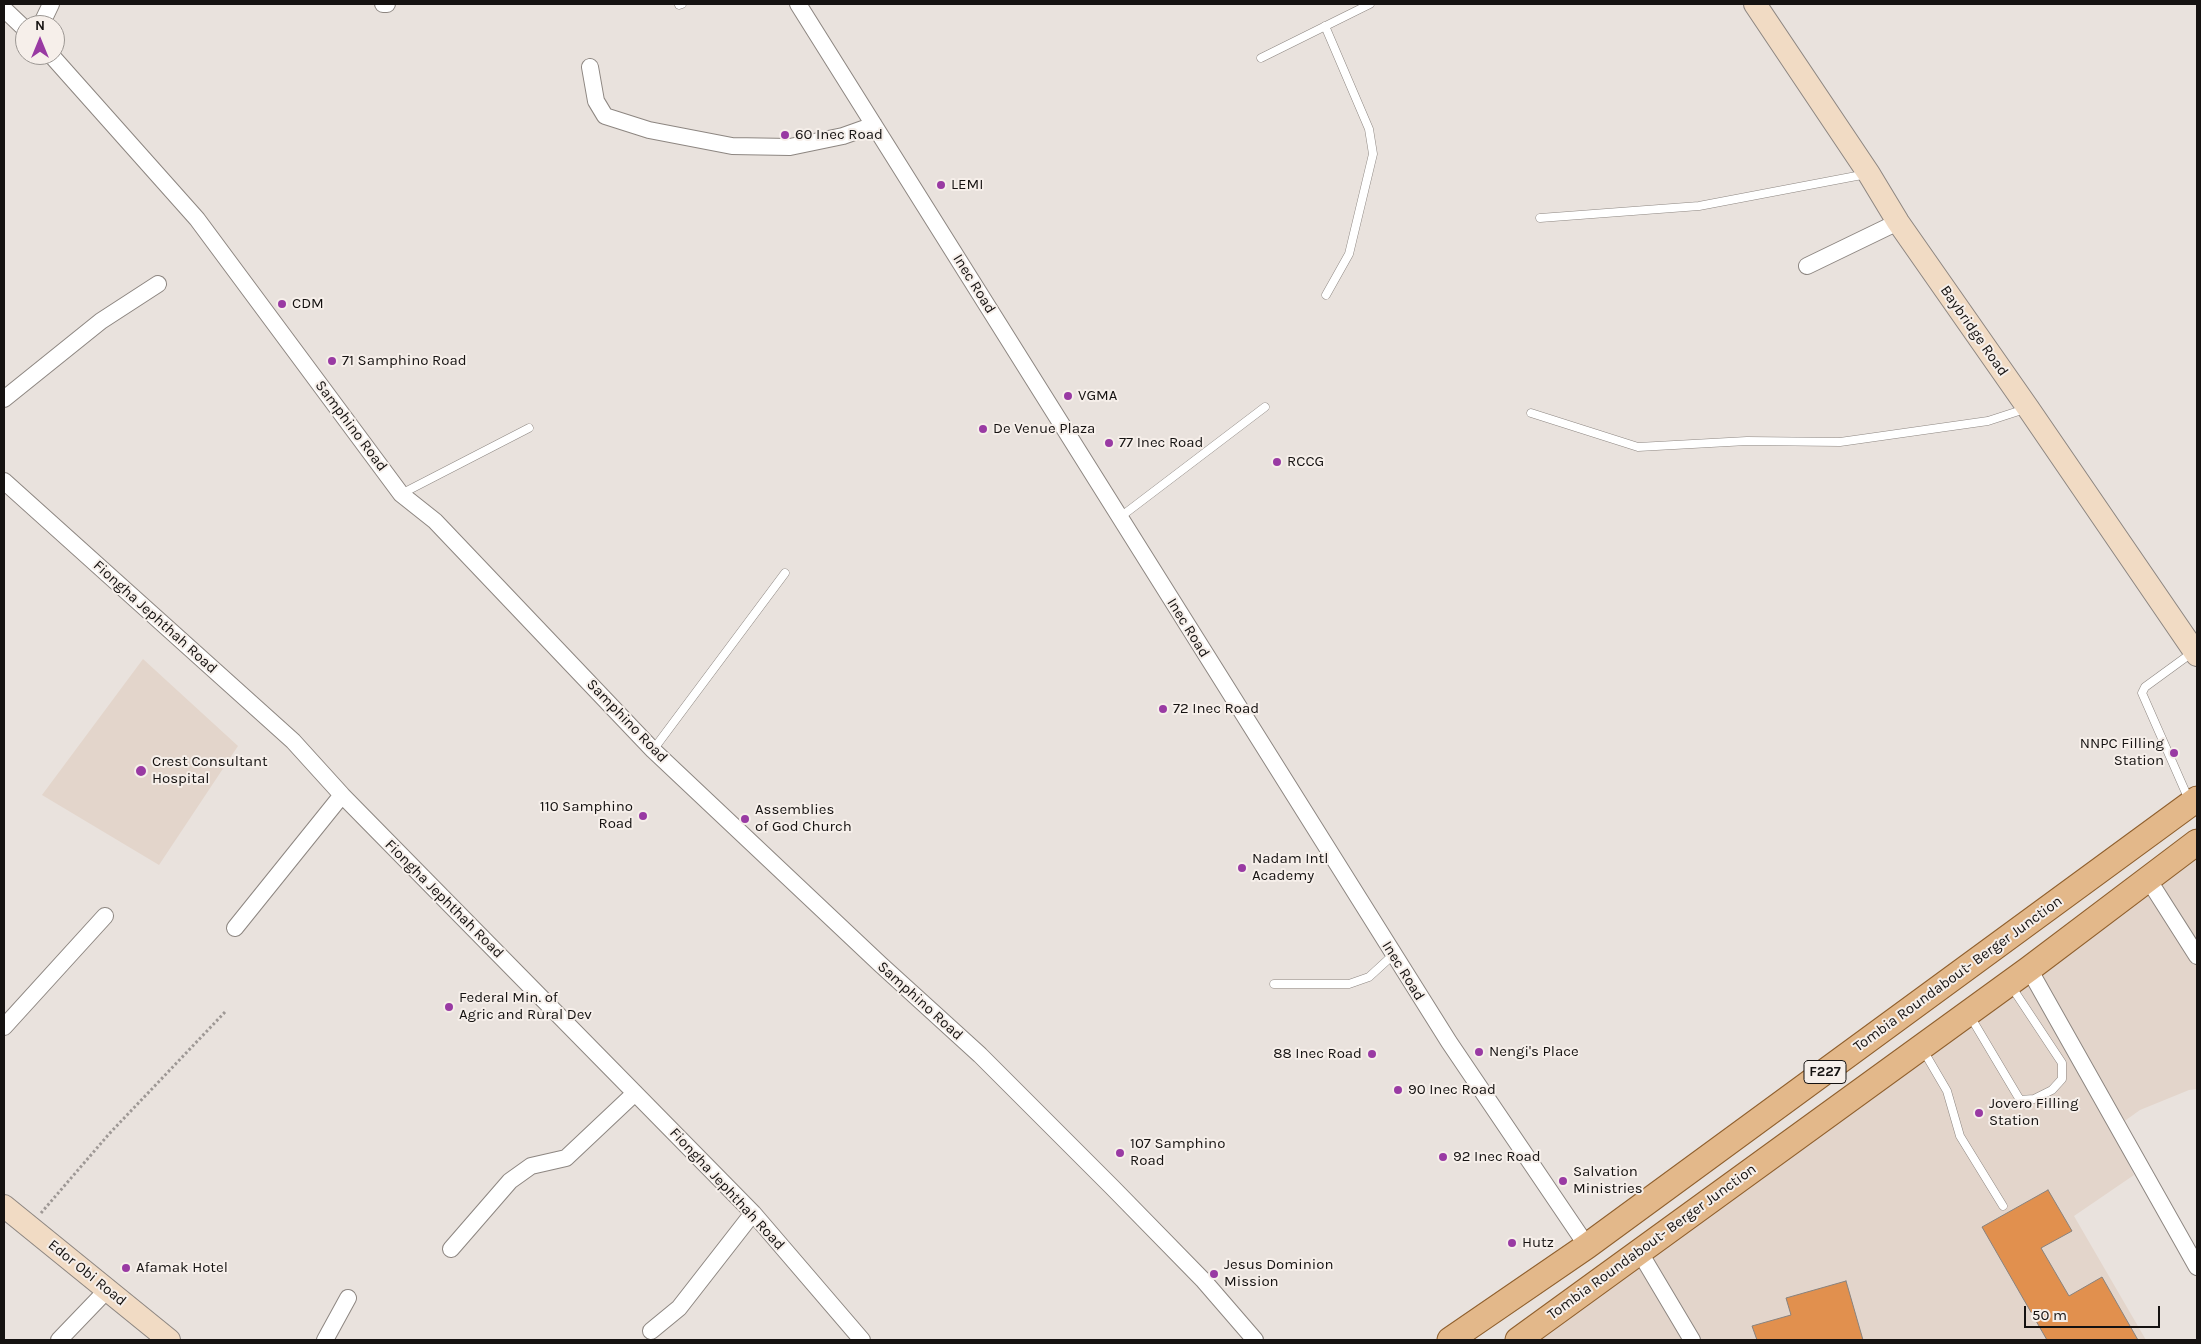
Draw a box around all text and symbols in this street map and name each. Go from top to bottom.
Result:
north arrow [15,15,65,65]
text: N [35,17,45,34]
place label: 60 Inec Road [795,126,883,144]
marker: 60 Inec Road [779,129,791,141]
place label: LEMI [951,176,983,194]
marker: LEMI [935,179,947,191]
street label: Inec Road [949,251,999,317]
street label: Baybridge Road [1936,282,2012,380]
place label: CDM [292,295,324,313]
marker: CDM [276,298,288,310]
place label: 71 Samphino Road [342,352,467,370]
marker: 71 Samphino Road [326,355,338,367]
street label: Samphino Road [311,377,391,475]
place label: VGMA [1078,387,1117,405]
marker: VGMA [1062,390,1074,402]
place label: De Venue Plaza [993,420,1095,438]
marker: De Venue Plaza [977,423,989,435]
place label: 77 Inec Road [1119,434,1203,452]
marker: 77 Inec Road [1103,437,1115,449]
place label: RCCG [1287,453,1324,471]
marker: RCCG [1271,456,1283,468]
street label: Fiongha Jephthah Road [89,557,221,677]
street label: Inec Road [1163,595,1213,661]
street label: Samphino Road [583,676,671,766]
place label: 72 Inec Road [1173,700,1259,718]
marker: 72 Inec Road [1157,703,1169,715]
place label: NNPC Filling Station [2080,735,2164,770]
marker: NNPC Filling Station [2168,747,2180,759]
place label: Crest Consultant Hospital [152,753,268,788]
marker: Crest Consultant Hospital [134,764,148,778]
place label: 110 Samphino Road [540,798,633,833]
place label: Assemblies of God Church [755,801,852,836]
marker: 110 Samphino Road [637,810,649,822]
marker: Assemblies of God Church [739,813,751,825]
street label: Fiongha Jephthah Road [381,836,507,962]
place label: Nadam Intl Academy [1252,850,1328,885]
marker: Nadam Intl Academy [1236,862,1248,874]
street label: Tombia Roundabout- Berger Junction [1850,892,2066,1056]
street label: Inec Road [1378,938,1428,1004]
street label: Samphino Road [873,958,967,1044]
place label: Federal Min. of Agric and Rural Dev [459,989,592,1024]
marker: Federal Min. of Agric and Rural Dev [443,1001,455,1013]
place label: Nengi's Place [1489,1043,1579,1061]
place label: 88 Inec Road [1273,1045,1362,1063]
marker: Nengi's Place [1473,1046,1485,1058]
marker: 88 Inec Road [1366,1048,1378,1060]
road number: F227 [1804,1060,1846,1084]
place label: 90 Inec Road [1408,1081,1496,1099]
marker: 90 Inec Road [1392,1084,1404,1096]
place label: Jovero Filling Station [1989,1095,2078,1130]
marker: Jovero Filling Station [1973,1107,1985,1119]
street label: Fiongha Jephthah Road [666,1124,788,1254]
place label: 107 Samphino Road [1130,1135,1225,1170]
marker: 107 Samphino Road [1114,1147,1126,1159]
place label: 92 Inec Road [1453,1148,1541,1166]
marker: 92 Inec Road [1437,1151,1449,1163]
street label: Tombia Roundabout- Berger Junction [1544,1160,1760,1324]
place label: Salvation Ministries [1573,1163,1643,1198]
marker: Salvation Ministries [1557,1175,1569,1187]
place label: Hutz [1522,1234,1554,1252]
street label: Edor Obi Road [44,1236,130,1310]
marker: Hutz [1506,1237,1518,1249]
place label: Jesus Dominion Mission [1224,1256,1334,1291]
place label: Afamak Hotel [136,1259,228,1277]
marker: Afamak Hotel [120,1262,132,1274]
marker: Jesus Dominion Mission [1208,1268,1220,1280]
scale bar [2026,1296,2162,1328]
text: 50 m [2032,1306,2067,1324]

